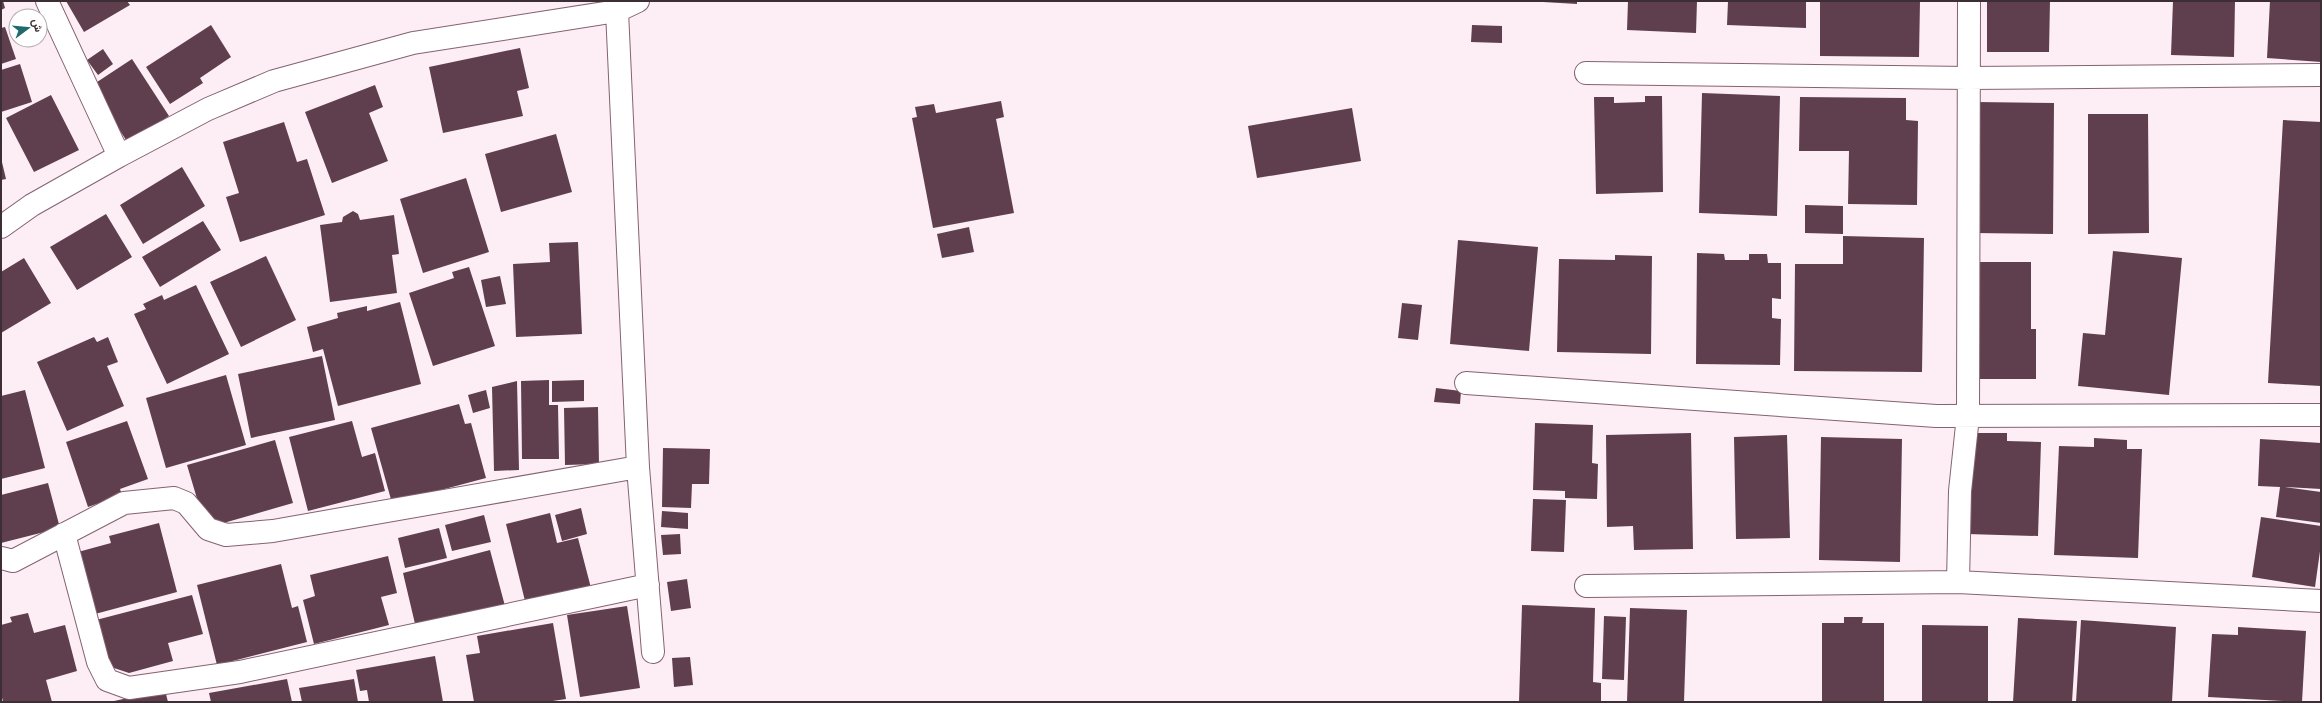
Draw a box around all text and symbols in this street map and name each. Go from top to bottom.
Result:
north arrow [8,8,48,48]
text: ش [29,17,46,34]

